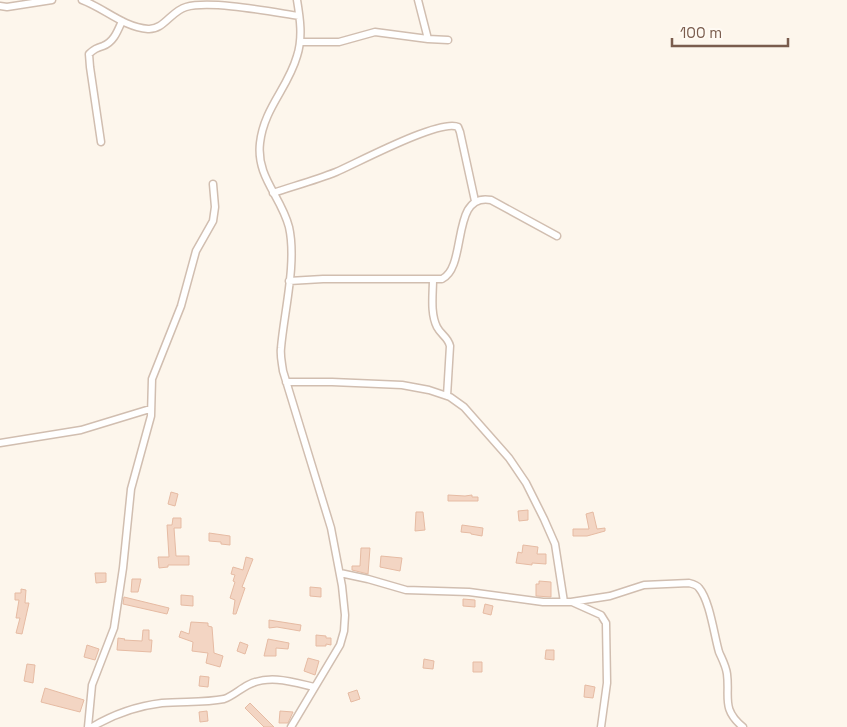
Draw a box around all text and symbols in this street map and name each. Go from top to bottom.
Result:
scale bar [672,15,788,47]
text: 100 m [680,23,722,42]

